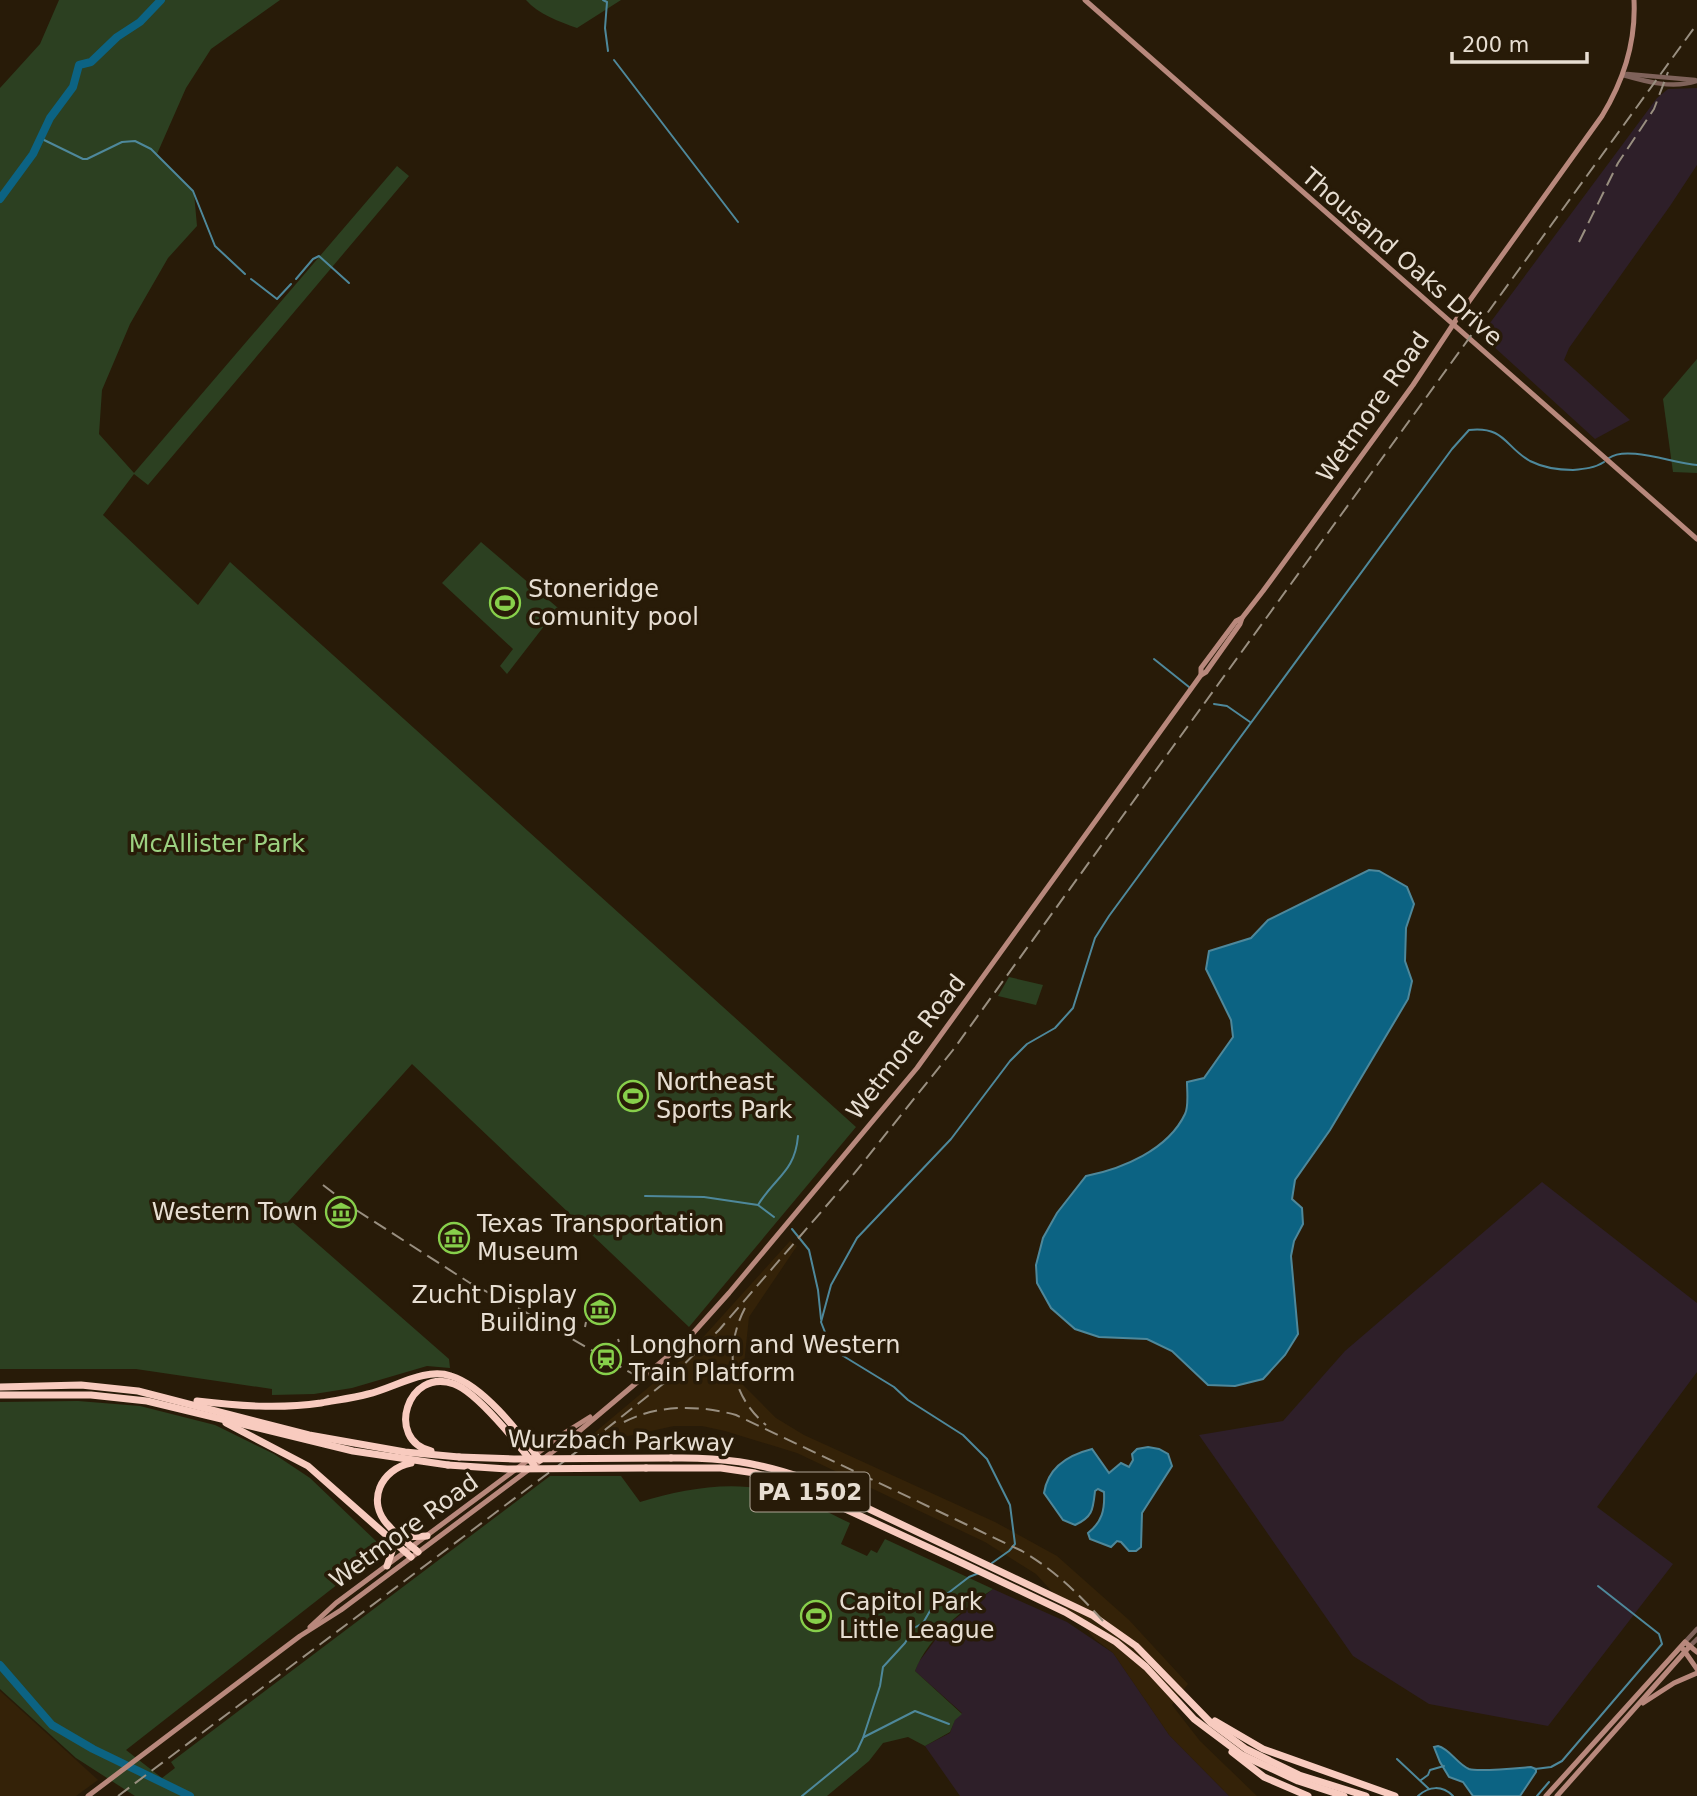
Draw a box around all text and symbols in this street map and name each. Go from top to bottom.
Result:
scale bar [1452,21,1587,65]
text: 200 m [1462,33,1529,57]
street label: Thousand Oaks Drive [1295,162,1508,352]
street label: Wetmore Road [1311,327,1435,487]
place label: Stoneridge comunity pool [528,575,699,631]
sports icon: Stoneridge comunity pool [488,586,522,620]
park label: McAllister Park [129,830,305,858]
street label: Wetmore Road [841,969,971,1125]
place label: Northeast Sports Park [656,1068,793,1124]
sports icon: Northeast Sports Park [616,1079,650,1113]
museum icon: Western Town [324,1195,358,1229]
place label: Western Town [152,1198,318,1226]
place label: Texas Transportation Museum [476,1210,724,1266]
museum icon: Texas Transportation Museum [437,1221,471,1255]
place label: Zucht Display Building [411,1281,577,1337]
museum icon: Zucht Display Building [583,1292,617,1326]
place label: Longhorn and Western Train Platform [628,1331,900,1387]
station icon: Longhorn and Western Train Platform [589,1342,623,1376]
street label: Wurzbach Parkway [507,1425,735,1457]
street label: Wetmore Road [324,1468,484,1594]
road number: PA 1502 [750,1472,870,1512]
place label: Capitol Park Little League [839,1588,995,1644]
sports icon: Capitol Park Little League [799,1599,833,1633]

